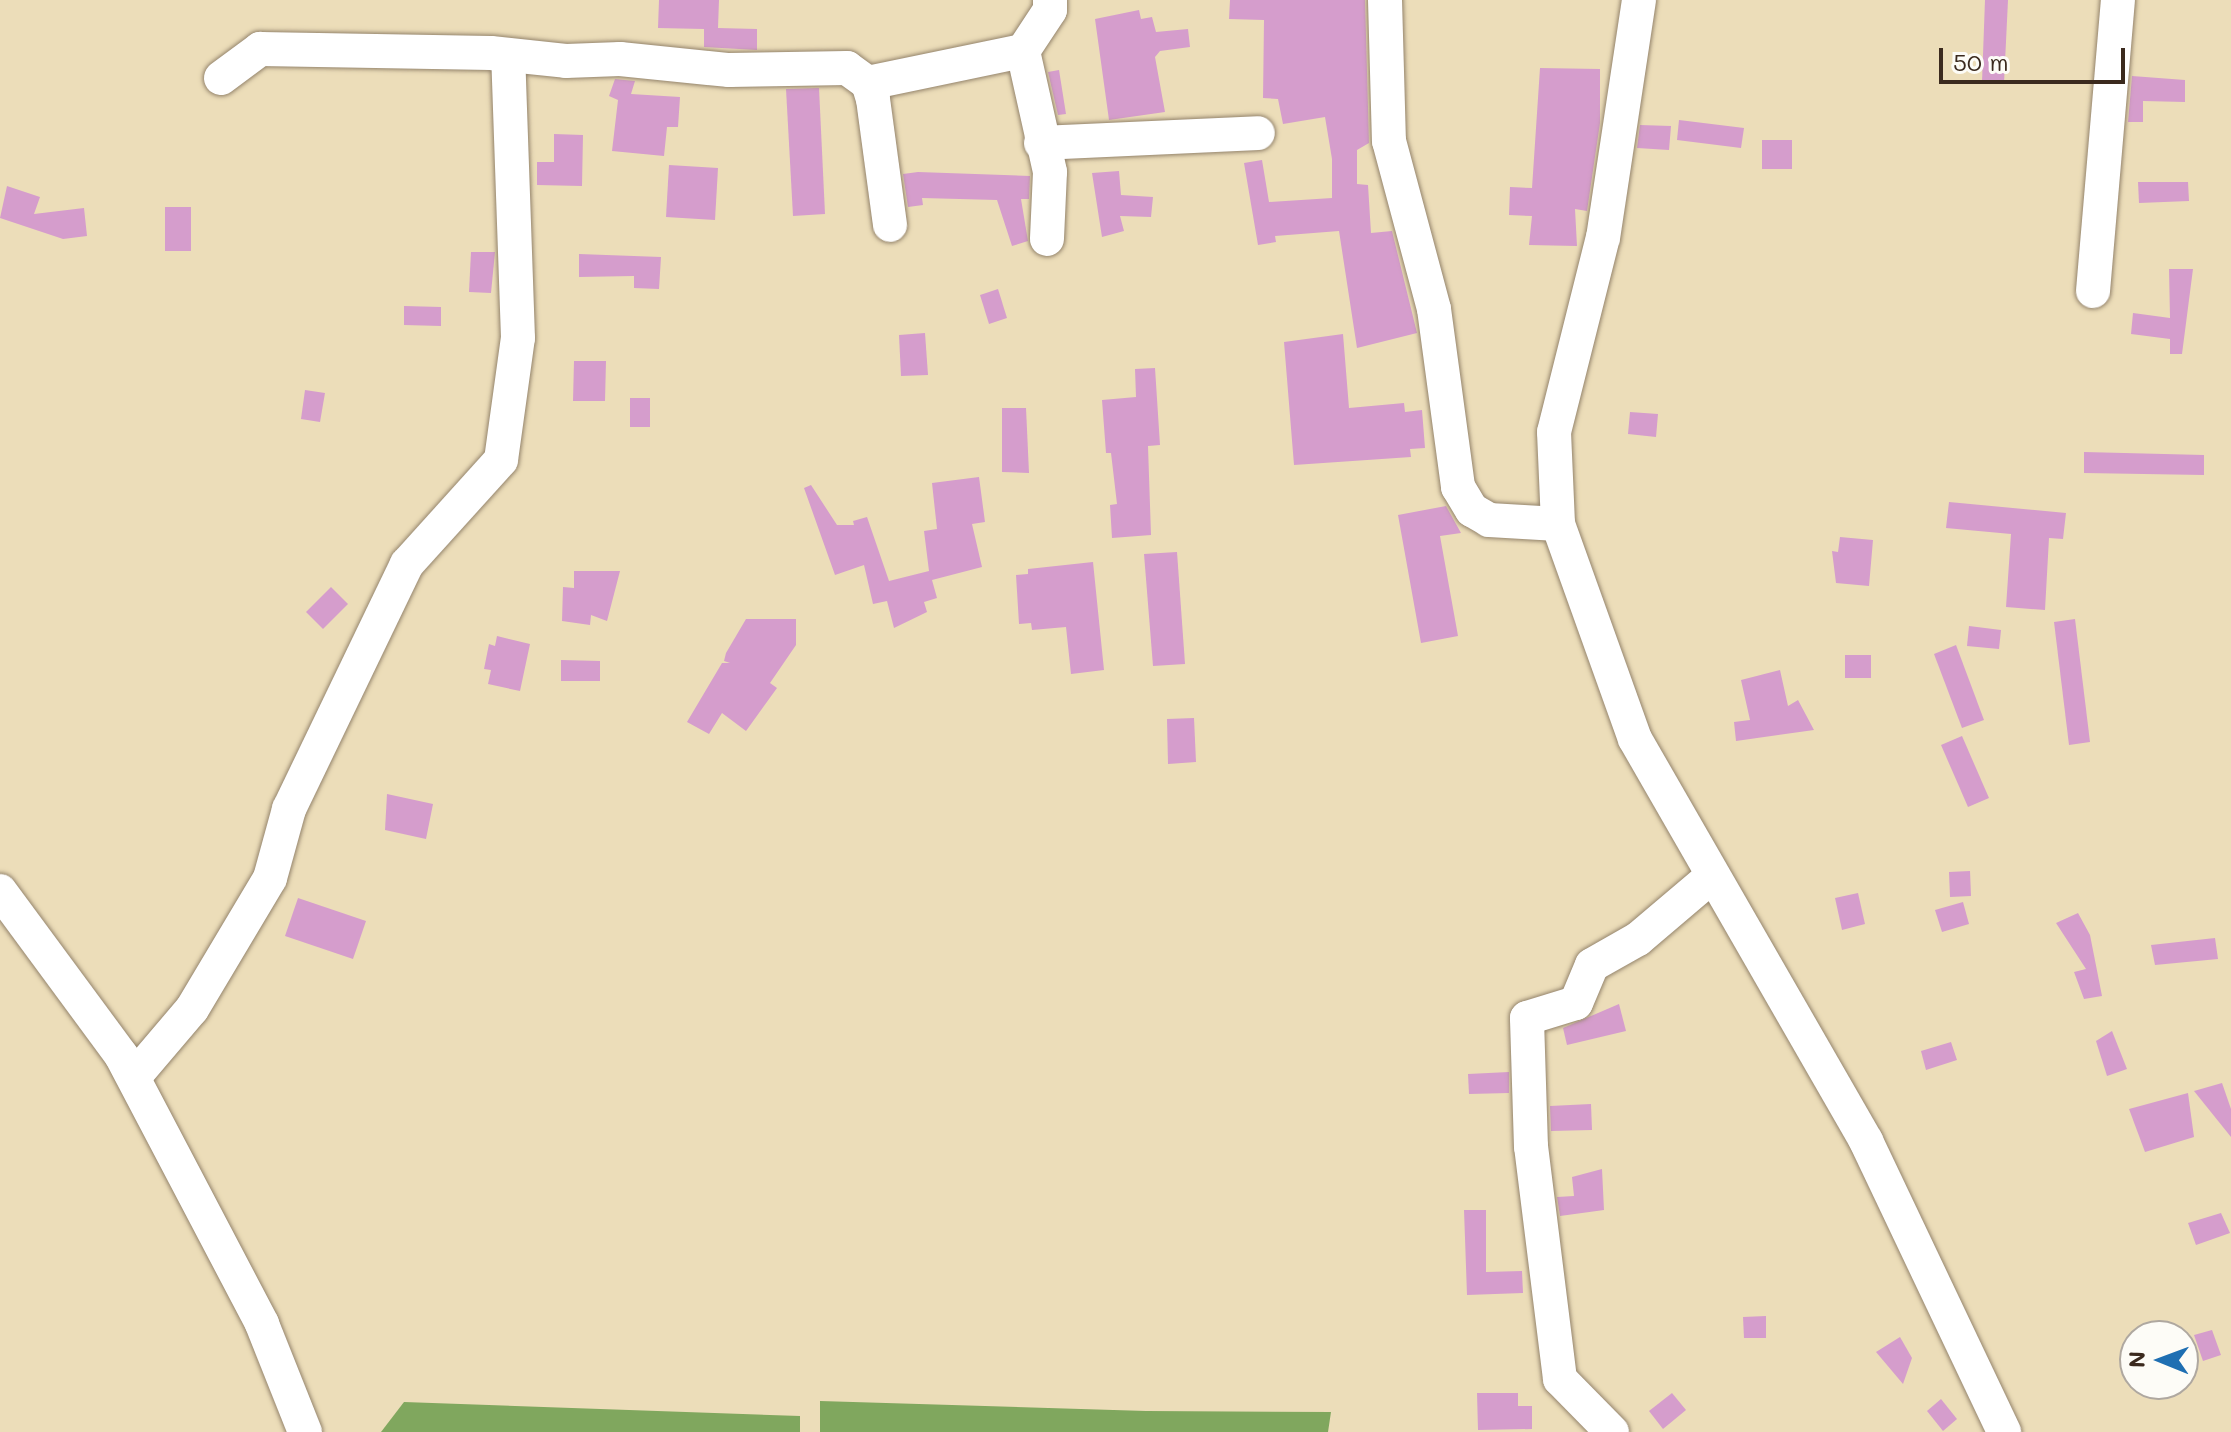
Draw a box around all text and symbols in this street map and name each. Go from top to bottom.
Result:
scale bar [1943,32,2129,82]
text: 50 m [1953,46,2009,77]
north arrow [2119,1320,2199,1400]
text: N [2122,1351,2151,1368]

